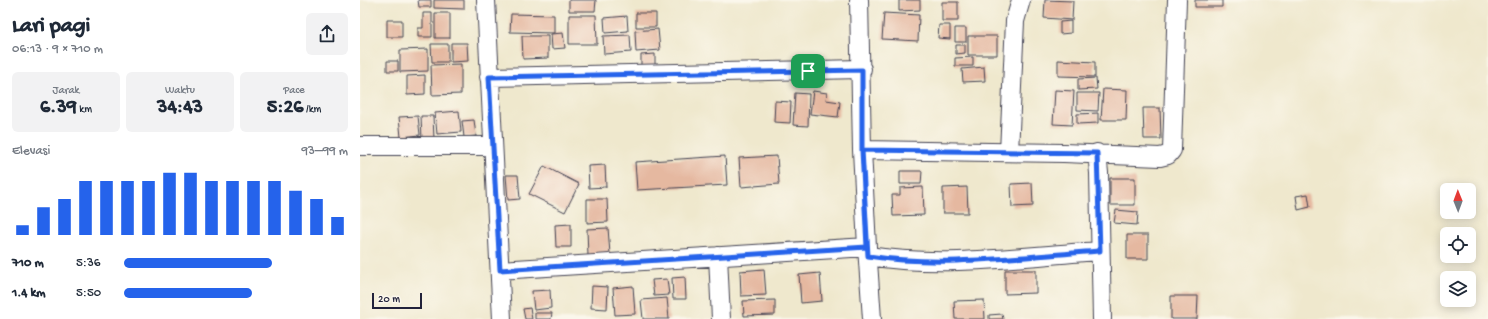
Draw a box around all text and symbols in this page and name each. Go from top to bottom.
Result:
button: share [306,13,348,55]
text: Lari pagi [12,14,90,40]
text: 06:13 · 9 × 710 m [12,42,103,57]
pin [791,54,825,88]
icon: arrive [797,60,819,82]
text: Jarak [53,85,79,97]
text: Waktu [165,85,195,97]
text: Pace [283,85,305,97]
text: 6.39 [40,97,77,120]
text: 34:43 [157,97,203,120]
text: 5:26 [267,97,303,120]
text: km [77,104,92,116]
text: /km [303,104,321,116]
text: Elevasi [12,144,50,159]
text: 93–99 m [301,144,348,159]
north arrow [1440,183,1476,219]
map controls [1440,183,1476,307]
button: locate [1440,227,1476,263]
text: 710 m [12,256,44,271]
text: 5:36 [76,256,100,271]
button: layers [1440,271,1476,307]
text: 1.4 km [12,286,46,301]
text: 5:50 [76,286,101,301]
scale bar [372,291,422,310]
text: 20 m [378,294,400,306]

